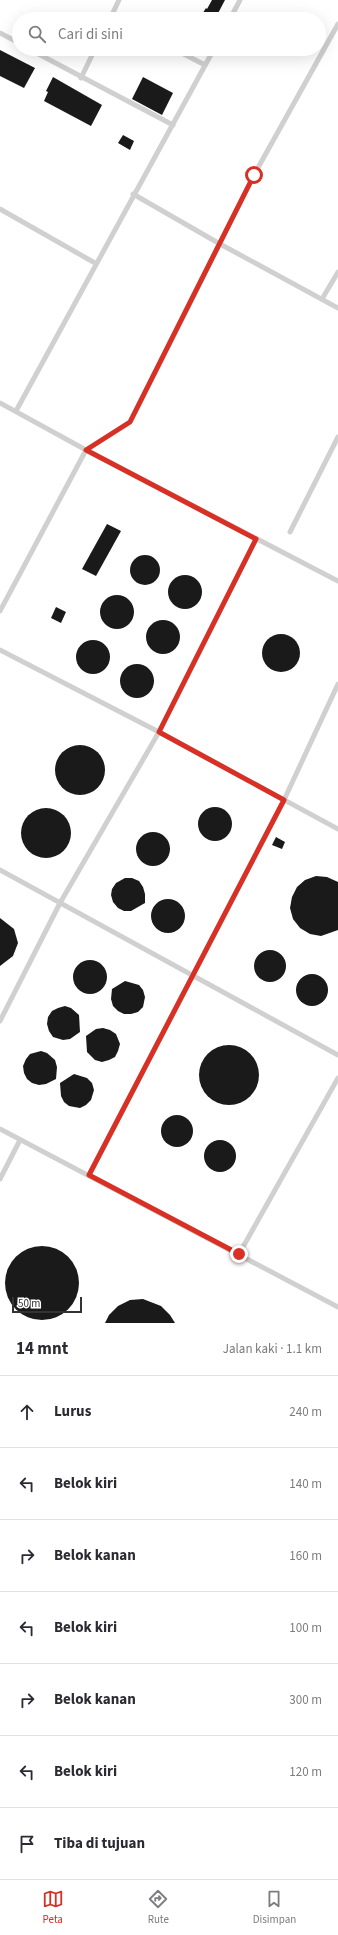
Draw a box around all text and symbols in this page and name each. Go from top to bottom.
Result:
search box [12,12,326,56]
icon: search [26,23,48,45]
text: Cari di sini [58,24,123,45]
route start [245,166,263,184]
route end [230,1245,248,1263]
scale bar [12,1295,82,1314]
text: 50 m [18,1296,40,1311]
text: 14 mnt [16,1337,68,1361]
text: Jalan kaki · 1.1 km [223,1340,322,1358]
icon: ahead [16,1401,38,1423]
text: Lurus [54,1401,91,1422]
text: 240 m [289,1403,322,1421]
icon: left [16,1473,38,1495]
text: Belok kiri [54,1473,117,1494]
text: 140 m [289,1475,322,1493]
icon: right [16,1545,38,1567]
text: Belok kanan [54,1545,136,1566]
text: 160 m [289,1547,322,1565]
icon: left [16,1617,38,1639]
text: Belok kiri [54,1617,117,1638]
text: 100 m [289,1619,322,1637]
icon: right [16,1689,38,1711]
text: Belok kanan [54,1689,136,1710]
text: 300 m [289,1691,322,1709]
icon: left [16,1761,38,1783]
text: Belok kiri [54,1761,117,1782]
text: 120 m [289,1763,322,1781]
icon: arrive [16,1833,38,1855]
text: Tiba di tujuan [54,1833,145,1854]
tab: Peta [42,1888,64,1927]
tab: Rute [147,1888,169,1927]
tab: Disimpan [253,1888,296,1927]

